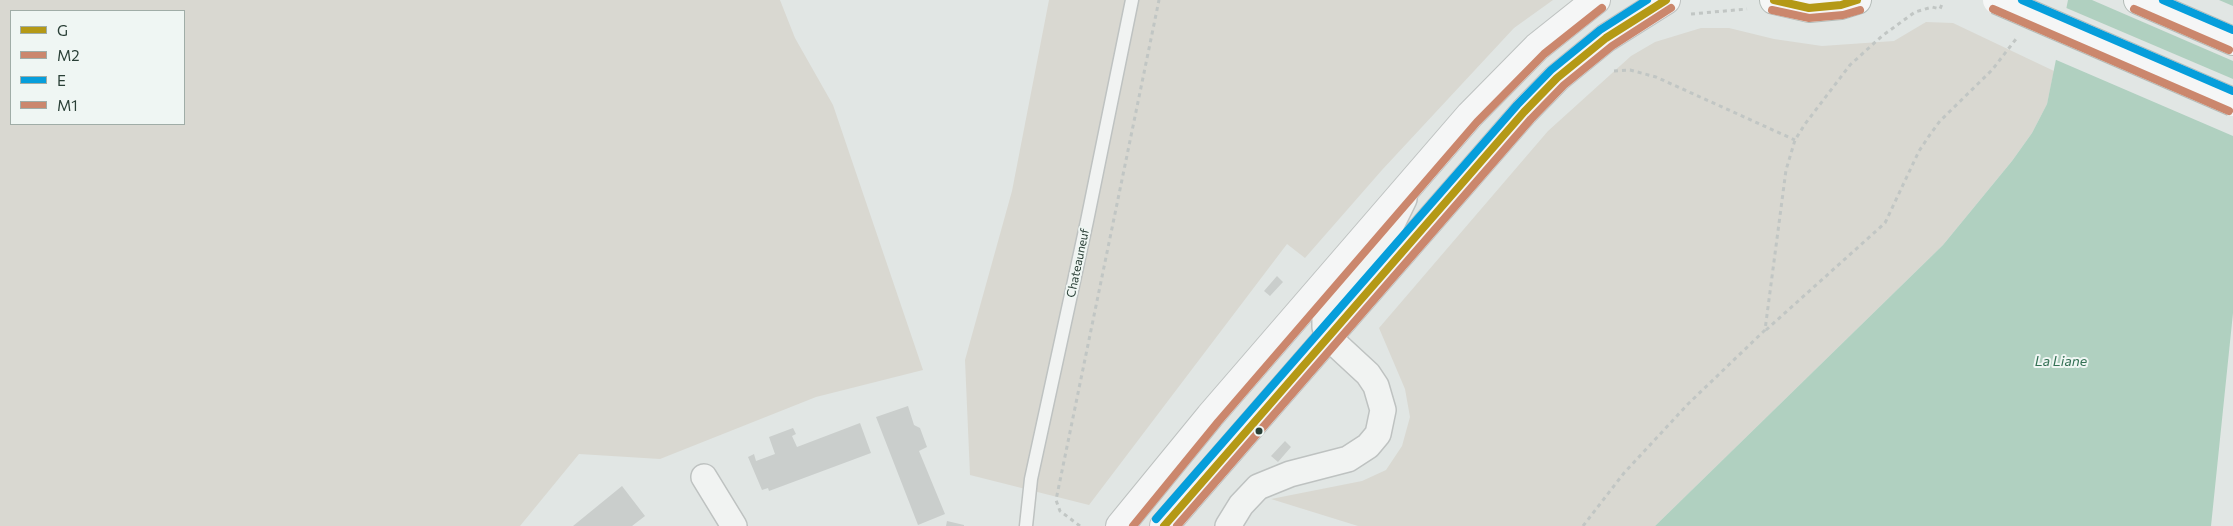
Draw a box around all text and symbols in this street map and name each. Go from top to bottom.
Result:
legend [10,10,185,125]
text: G [57,21,68,39]
text: M2 [57,46,80,64]
text: E [57,71,66,89]
text: M1 [57,96,78,114]
street label: Chateauneuf [1064,227,1092,299]
water label: La Liane [2035,353,2087,369]
unlabelled marker [1254,426,1264,436]

